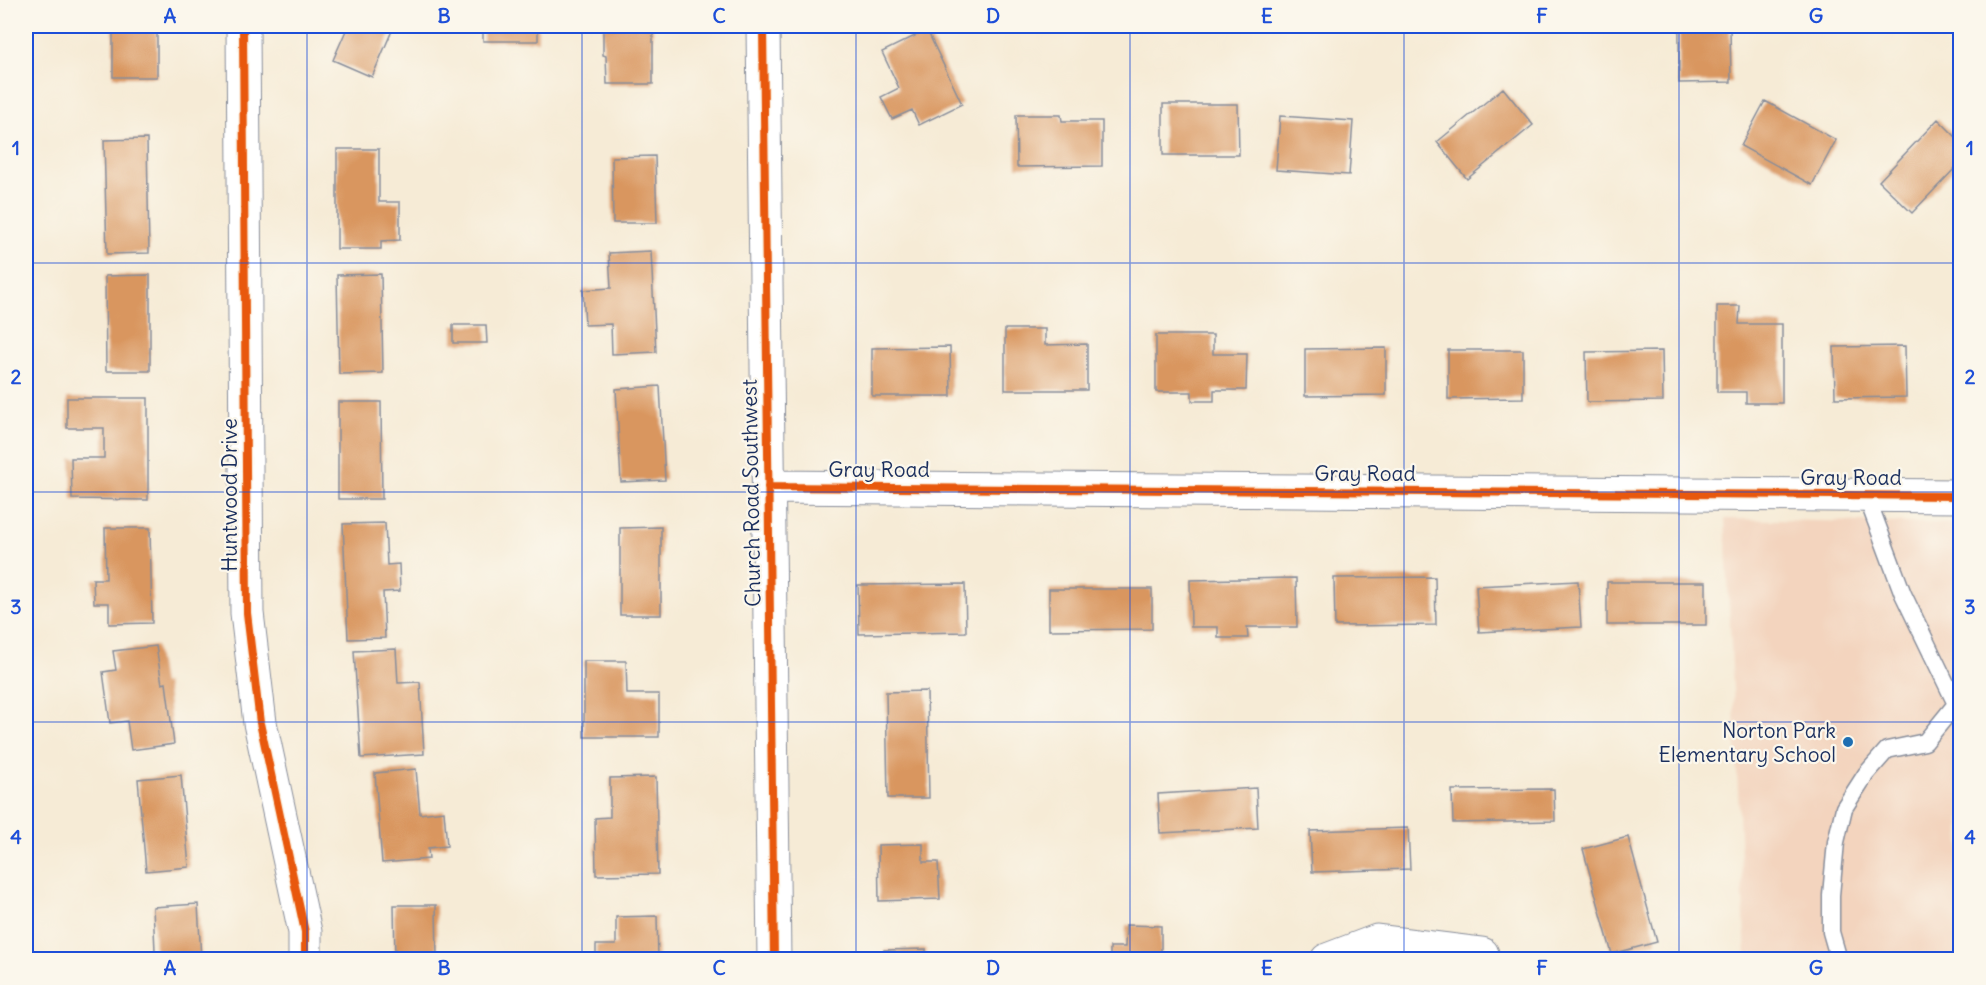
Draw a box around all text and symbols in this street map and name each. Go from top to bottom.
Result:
text: A [164,3,177,28]
text: B [437,3,451,28]
text: C [712,3,726,28]
text: D [986,3,1000,28]
text: E [1261,3,1273,28]
text: F [1536,3,1548,28]
text: G [1809,3,1823,28]
text: 1 [12,135,20,160]
text: 1 [1966,135,1974,160]
text: 2 [11,364,22,389]
text: 2 [1965,364,1976,389]
street label: Church Road Southwest [736,379,766,607]
street label: Huntwood Drive [216,418,243,572]
street label: Gray Road [828,456,930,483]
street label: Gray Road [1314,460,1416,487]
street label: Gray Road [1800,464,1902,491]
text: 3 [10,594,22,619]
text: 3 [1964,594,1976,619]
place label: Norton Park Elementary School [1659,717,1836,768]
marker: Norton Park Elementary School [1841,735,1855,749]
text: 4 [10,824,22,849]
text: 4 [1964,824,1976,849]
text: A [164,955,177,980]
text: B [437,955,451,980]
text: C [712,955,726,980]
text: D [986,955,1000,980]
text: E [1261,955,1273,980]
text: F [1536,955,1548,980]
text: G [1809,955,1823,980]

